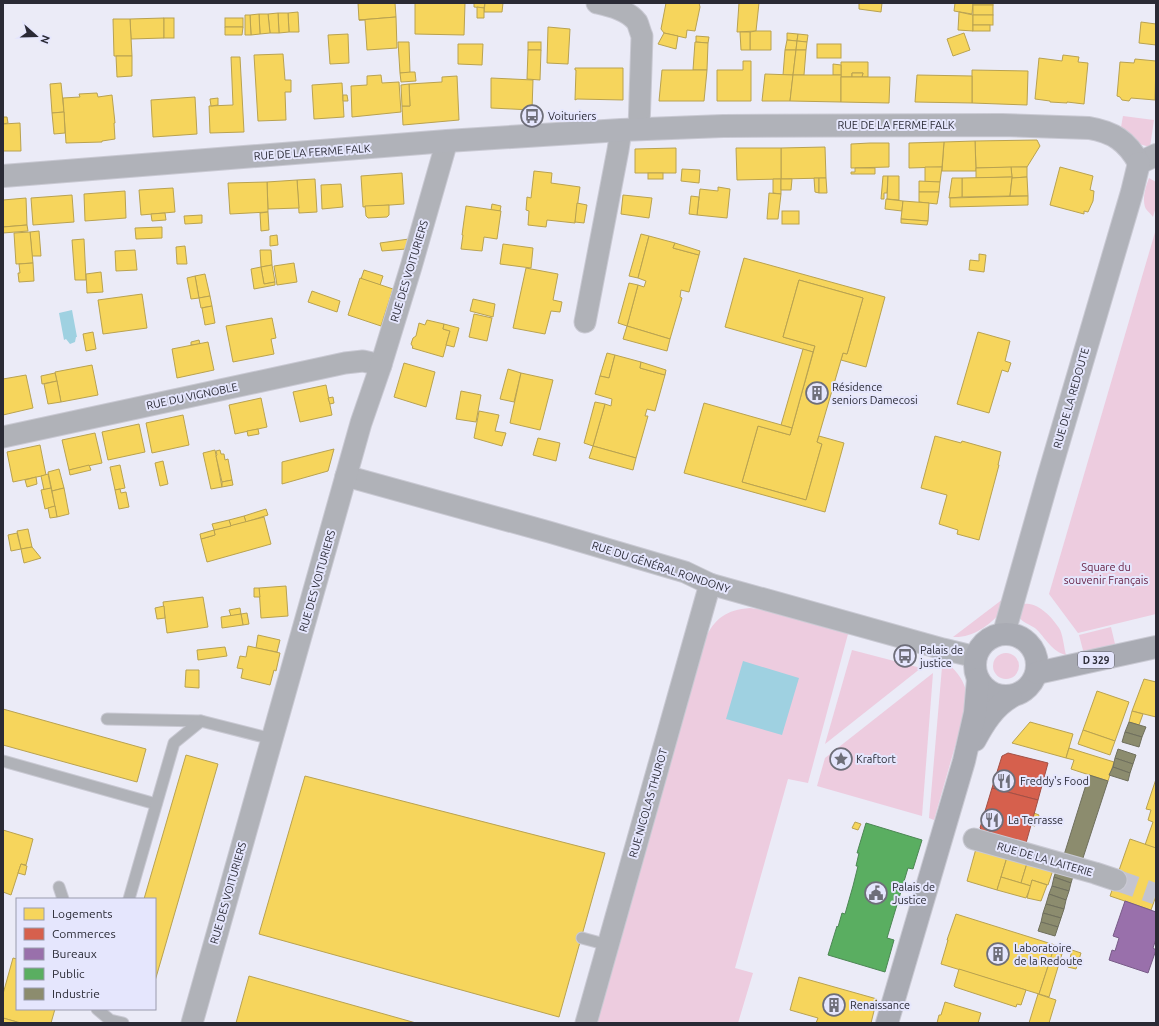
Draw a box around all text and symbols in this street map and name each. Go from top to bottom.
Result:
north arrow [16,16,56,56]
text: N [38,34,52,45]
bus stop icon: Voituriers [519,103,545,129]
place label: Voituriers [548,110,596,122]
street label: RUE DE LA FERME FALK [838,119,955,131]
street label: RUE DE LA FERME FALK [253,142,371,162]
street label: RUE DES VOITURIERS [388,219,430,323]
street label: RUE DE LA REDOUTE [1051,346,1091,450]
street label: RUE DU VIGNOBLE [145,380,239,412]
building icon: Résidence seniors Damecosi [804,380,830,406]
place label: Résidence seniors Damecosi [832,381,918,406]
street label: RUE DES VOITURIERS [297,528,337,633]
street label: RUE DU GÉNÉRAL RONDONY [590,538,732,595]
park label: Square du souvenir Français [1064,561,1148,586]
bus stop icon: Palais de justice [892,643,918,669]
place label: Palais de justice [919,644,963,669]
road number: D 329 [1078,652,1114,668]
place icon: Kraftort [828,746,854,772]
street label: RUE NICOLAS THUROT [627,747,669,859]
place label: Kraftort [856,753,897,765]
restaurant icon: Freddy's Food [991,768,1017,794]
place label: Freddy's Food [1020,775,1089,787]
restaurant icon: La Terrasse [979,807,1005,833]
place label: La Terrasse [1008,814,1063,826]
street label: RUE DES VOITURIERS [208,840,248,945]
street label: RUE DE LA LAITERIE [996,840,1094,878]
public building icon: Palais de Justice [863,880,889,906]
place label: Palais de Justice [892,881,935,906]
legend [16,898,156,1010]
text: Logements [52,907,112,920]
text: Commerces [52,927,116,940]
building icon: Laboratoire de la Redoute [985,941,1011,967]
place label: Laboratoire de la Redoute [1014,942,1083,967]
text: Bureaux [52,947,97,960]
text: Public [52,967,85,980]
text: Industrie [52,987,100,1000]
building icon: Renaissance [821,992,847,1018]
place label: Renaissance [850,999,910,1011]

